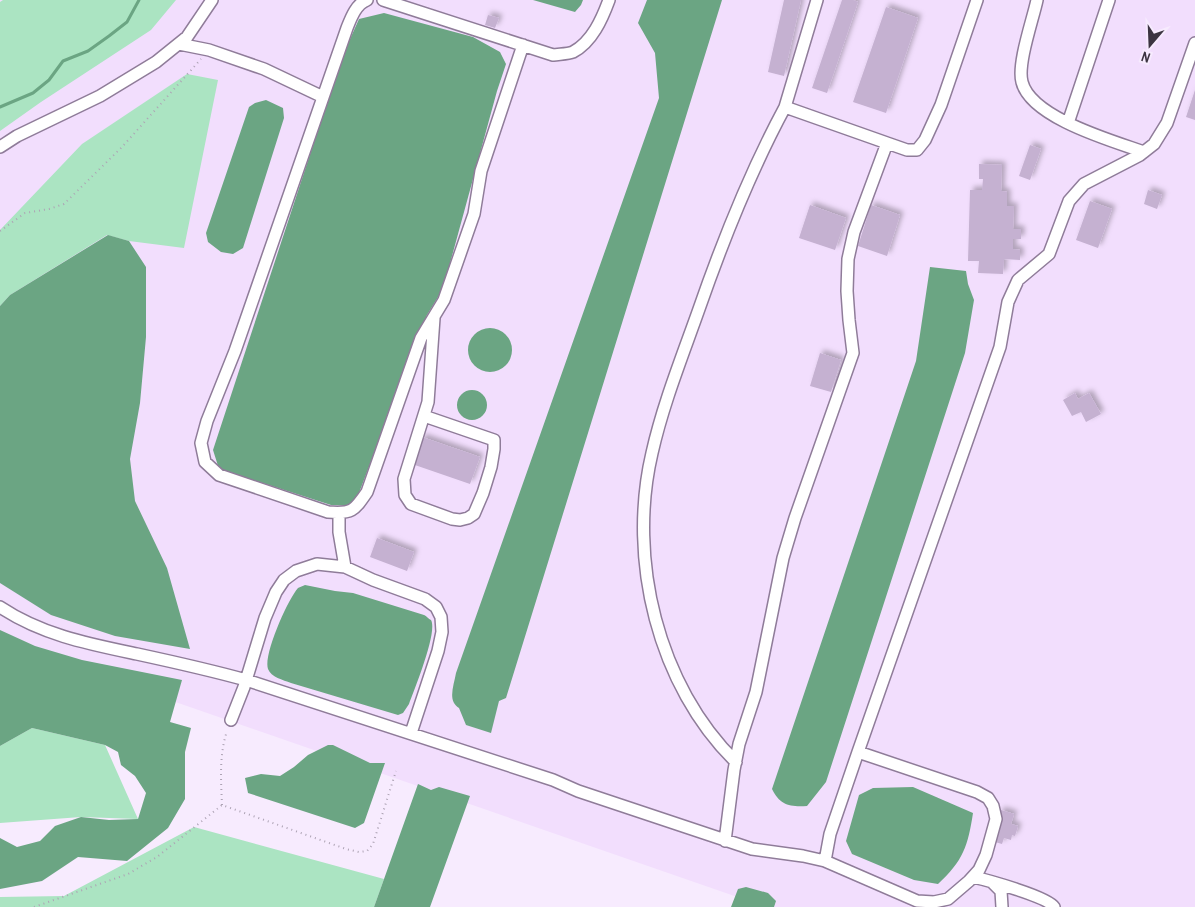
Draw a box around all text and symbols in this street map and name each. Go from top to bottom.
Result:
north arrow [1125,20,1175,70]
text: N [1139,47,1153,67]

